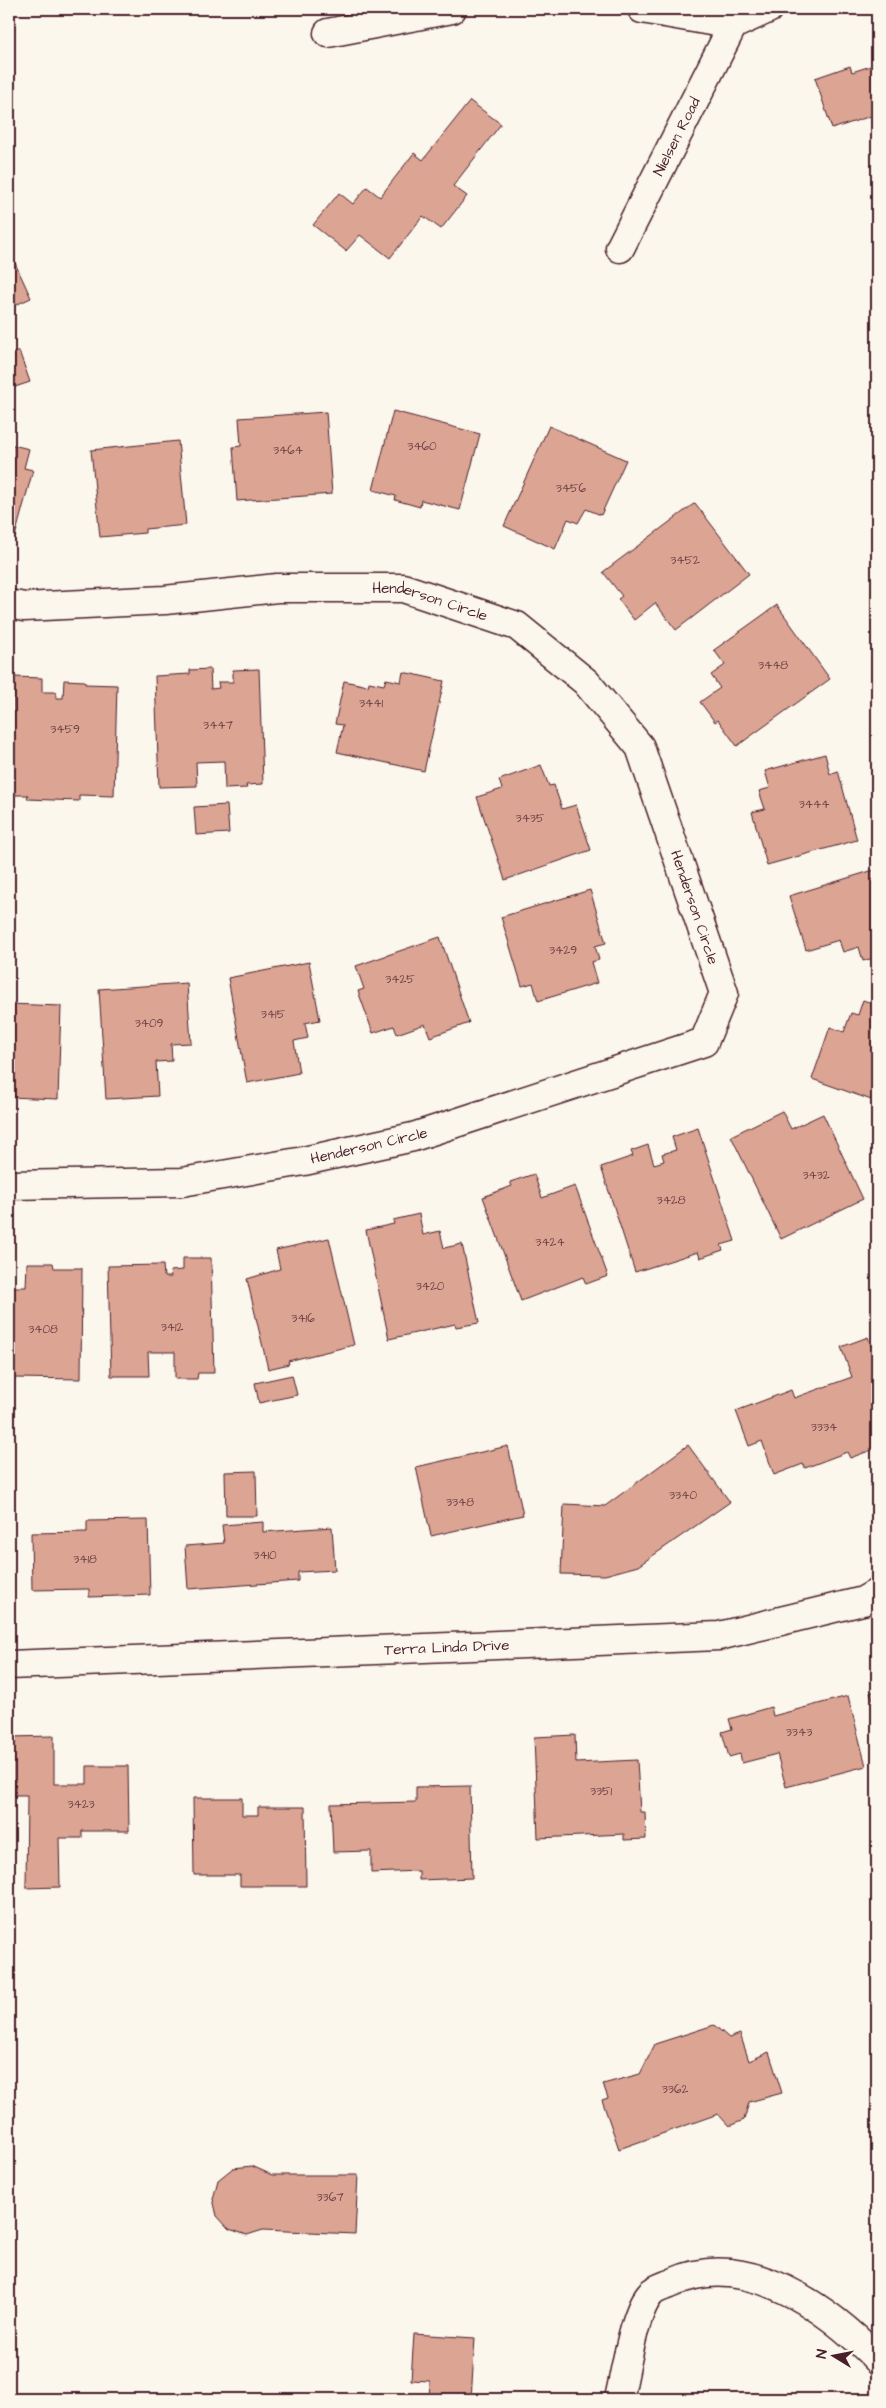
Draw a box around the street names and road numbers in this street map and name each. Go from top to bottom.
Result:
street label: Nielsen Road [648,93,705,180]
street label: Henderson Circle [372,578,490,626]
street label: Henderson Circle [665,847,724,967]
street label: Henderson Circle [308,1122,430,1170]
street label: Terra Linda Drive [384,1634,510,1660]

